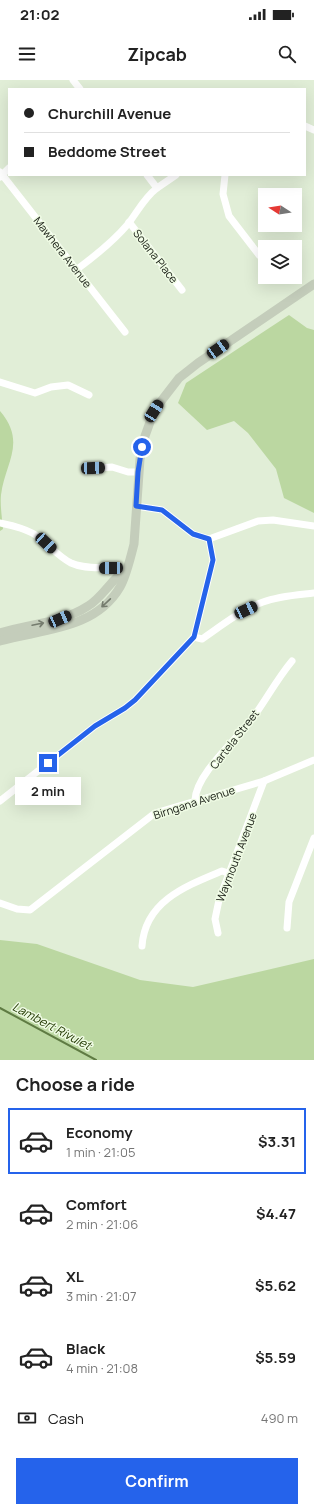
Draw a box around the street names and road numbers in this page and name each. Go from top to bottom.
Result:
street label: Mawhera Avenue [31,213,96,291]
street label: Solana Place [130,226,182,286]
street label: Cartela Street [206,706,262,772]
street label: Birngana Avenue [151,782,237,822]
street label: Waymouth Avenue [212,810,260,904]

